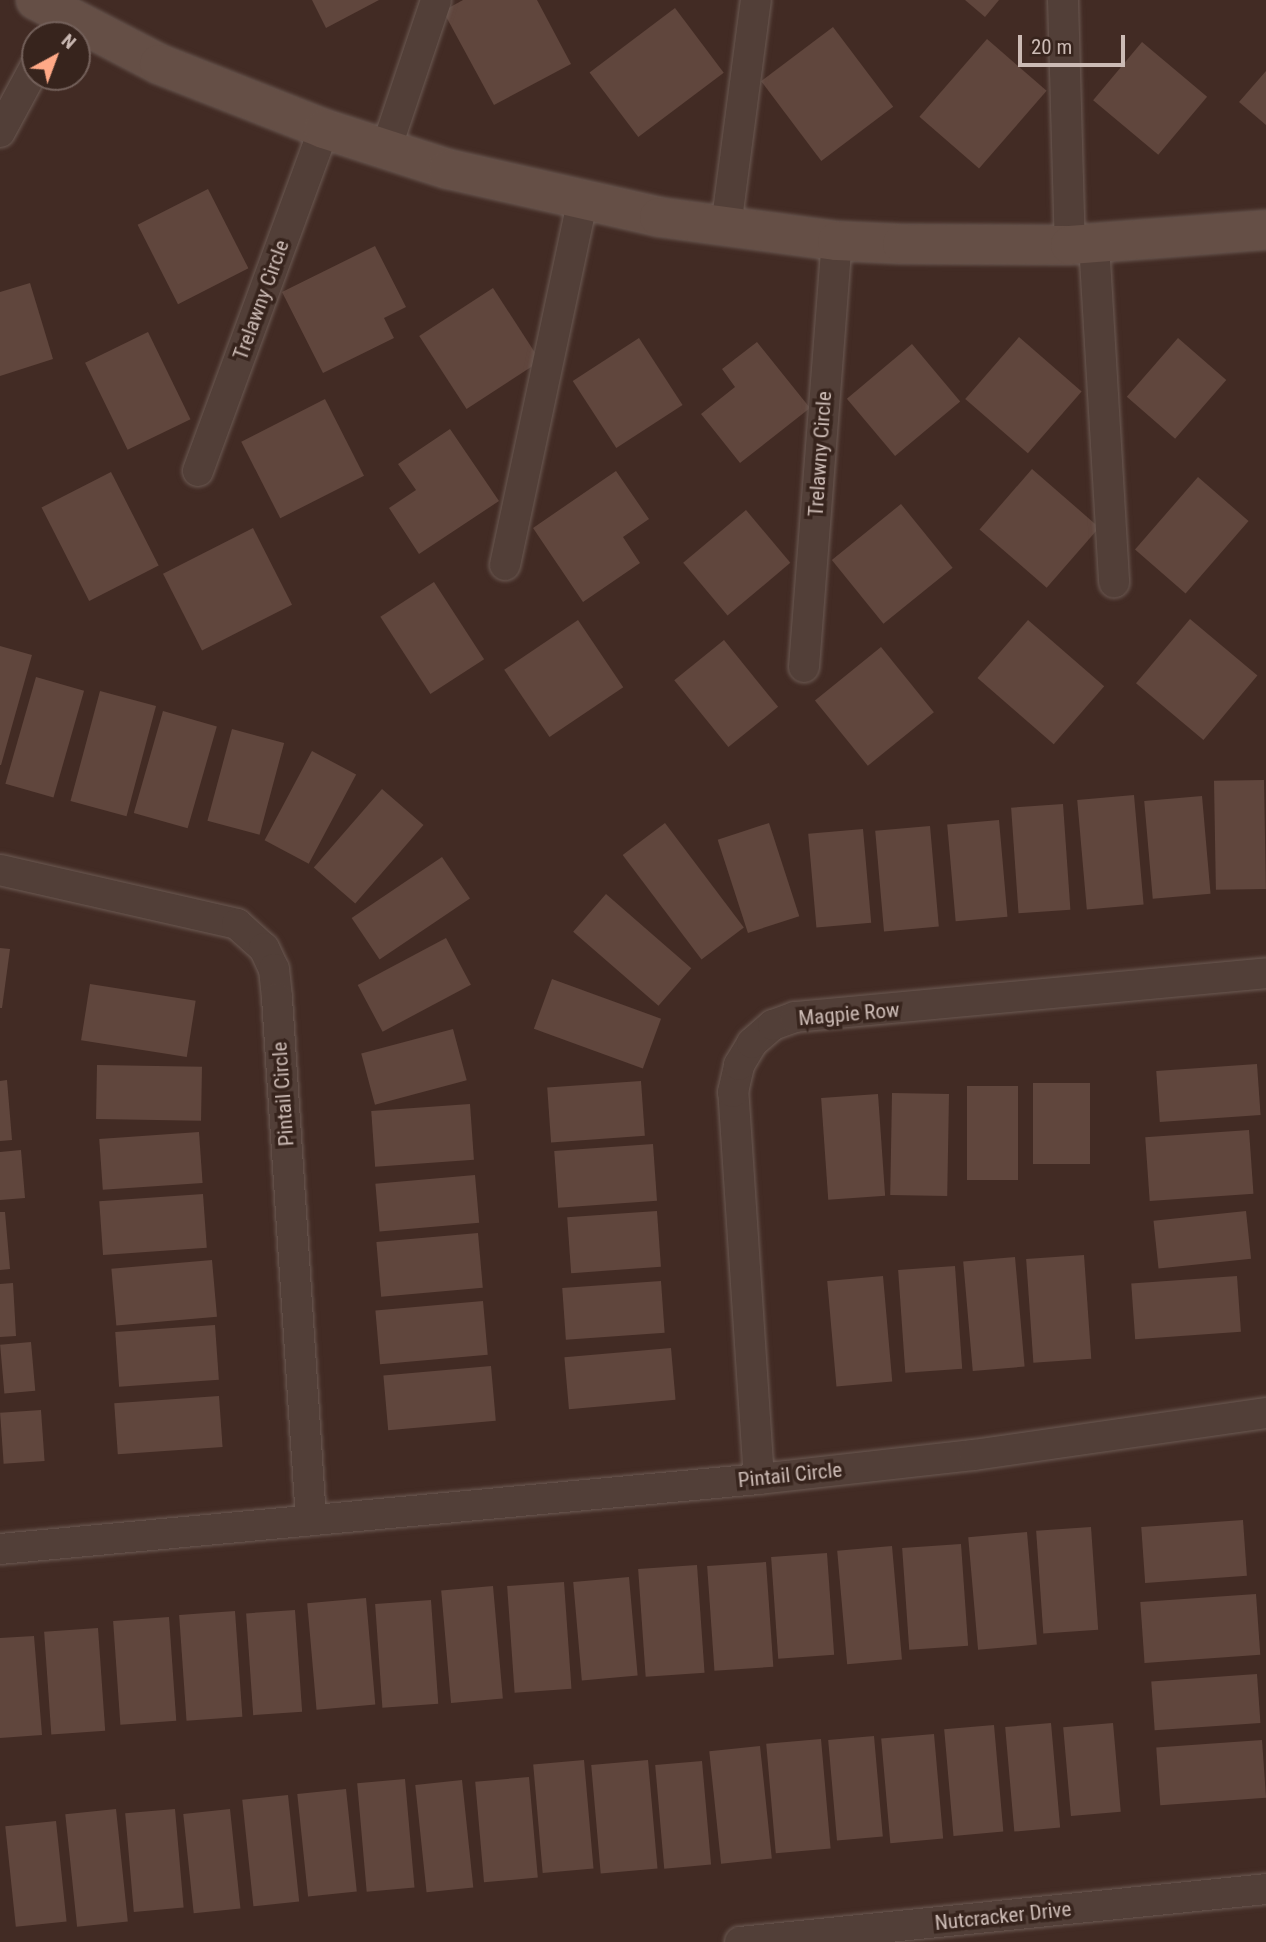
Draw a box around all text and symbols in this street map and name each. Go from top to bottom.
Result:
north arrow [21,21,91,91]
scale bar [1021,21,1128,65]
text: N [57,29,81,54]
text: 20 m [1031,35,1072,59]
street label: Trelawny Circle [228,237,294,363]
street label: Trelawny Circle [803,390,837,518]
street label: Magpie Row [797,997,901,1031]
street label: Pintail Circle [267,1041,299,1147]
street label: Pintail Circle [737,1457,843,1493]
street label: Nutcracker Drive [934,1896,1072,1936]

